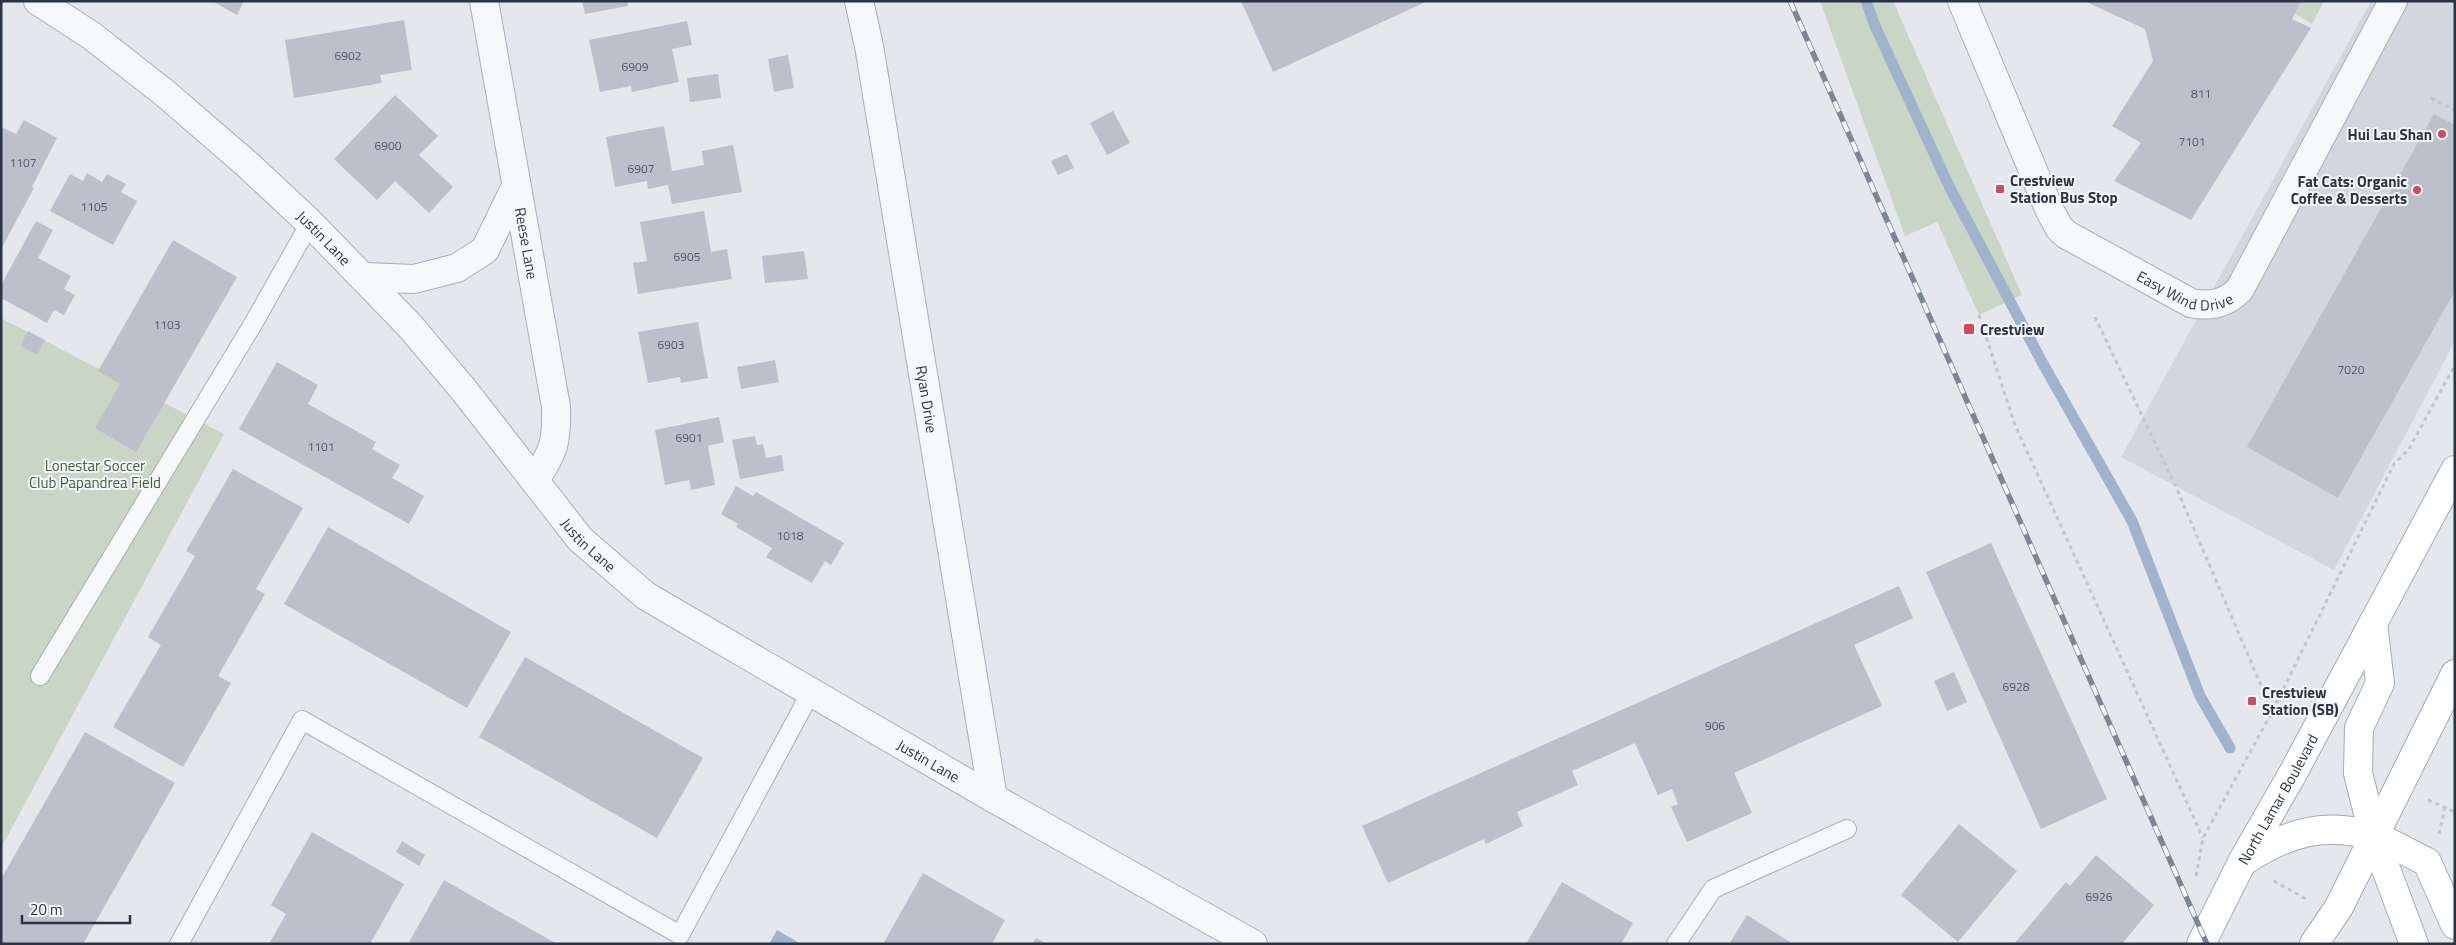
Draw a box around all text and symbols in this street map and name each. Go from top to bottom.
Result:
house number: 6902 [335,46,361,65]
house number: 6909 [622,57,649,76]
house number: 811 [2191,84,2211,103]
place label: Hui Lau Shan [2348,123,2432,146]
marker: Hui Lau Shan [2436,128,2448,140]
house number: 7101 [2179,132,2205,151]
house number: 6900 [375,136,402,155]
house number: 1107 [10,153,36,172]
house number: 6907 [628,159,654,178]
place label: Crestview Station Bus Stop [2010,169,2118,209]
place label: Fat Cats: Organic Coffee & Desserts [2291,170,2407,210]
marker: Crestview Station Bus Stop [1994,183,2006,195]
marker: Fat Cats: Organic Coffee & Desserts [2411,184,2423,196]
house number: 1105 [81,197,108,216]
street label: Justin Lane [292,205,357,271]
street label: Reese Lane [509,206,545,281]
house number: 6905 [674,247,701,266]
street label: Easy Wind Drive [2133,264,2237,316]
house number: 1103 [154,315,180,334]
place label: Crestview [1980,318,2045,341]
marker: Crestview [1962,322,1976,336]
house number: 6903 [658,335,684,354]
house number: 7020 [2338,360,2365,379]
street label: Ryan Drive [910,364,944,435]
house number: 6901 [676,428,702,447]
house number: 1101 [308,437,334,456]
park label: Lonestar Soccer Club Papandrea Field [29,454,161,494]
street label: Justin Lane [556,512,622,577]
house number: 1018 [777,526,804,545]
house number: 6928 [2003,677,2030,696]
place label: Crestview Station (SB) [2262,681,2339,721]
marker: Crestview Station (SB) [2246,695,2258,707]
house number: 906 [1705,716,1725,735]
street label: North Lamar Boulevard [2231,730,2323,869]
street label: Justin Lane [893,733,964,788]
house number: 6926 [2086,887,2113,906]
scale bar [22,892,130,924]
text: 20 m [30,898,63,921]

